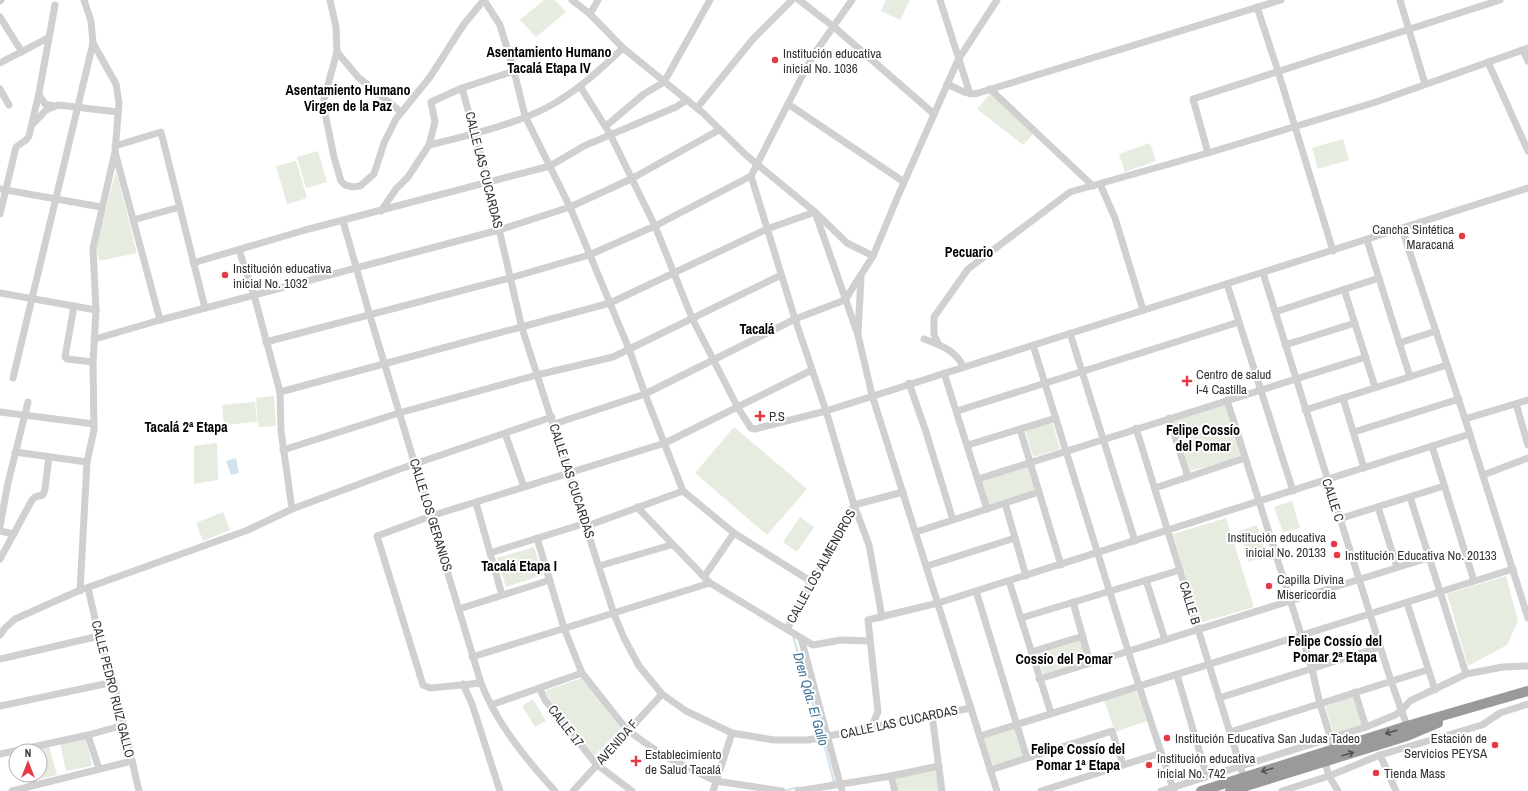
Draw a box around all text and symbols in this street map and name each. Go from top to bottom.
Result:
district label: Asentamiento Humano Tacalá Etapa IV [486,43,612,77]
place label: Institución educativa inicial No. 1036 [783,45,881,77]
marker: Institución educativa inicial No. 1036 [770,55,780,65]
district label: Asentamiento Humano Virgen de la Paz [285,81,411,115]
street label: CALLE LAS CUCARDAS [461,110,507,230]
place label: Cancha Sintética Maracaná [1372,221,1454,253]
marker: Cancha Sintética Maracaná [1457,231,1467,241]
district label: Pecuario [945,243,993,261]
place label: Institución educativa inicial No. 1032 [233,260,331,292]
marker: Institución educativa inicial No. 1032 [220,270,230,280]
district label: Tacalá [740,320,775,338]
place label: Centro de salud I-4 Castilla [1196,366,1271,398]
marker: Centro de salud I-4 Castilla [1181,375,1193,387]
place label: P.S [769,408,785,425]
marker: P.S [754,410,766,422]
district label: Tacalá 2ª Etapa [144,418,228,436]
street label: CALLE LAS CUCARDAS [545,421,599,541]
district label: Felipe Cossío del Pomar [1166,421,1240,455]
street label: CALLE LOS GERANIOS [406,456,456,574]
street label: CALLE C [1318,476,1348,524]
street label: CALLE LOS ALMENDROS [783,506,859,626]
place label: Institución educativa inicial No. 20133 [1228,529,1326,561]
marker: Institución educativa inicial No. 20133 [1329,539,1339,549]
place label: Institución Educativa No. 20133 [1345,547,1497,564]
marker: Institución Educativa No. 20133 [1332,550,1342,560]
district label: Tacalá Etapa I [481,557,557,575]
place label: Capilla Divina Misericordia [1277,571,1344,603]
street label: CALLE B [1175,580,1205,626]
marker: Capilla Divina Misericordia [1264,581,1274,591]
street label: CALLE PEDRO RUIZ GALLO [88,619,138,759]
district label: Felipe Cossío del Pomar 2ª Etapa [1288,632,1382,666]
water label: Dren Qda. El Gallo [789,650,833,748]
district label: Cossío del Pomar [1016,650,1113,668]
street label: CALLE LAS CUCARDAS [839,701,959,743]
street label: CALLE 17 [544,702,588,750]
street label: AVENIDA F [592,716,642,769]
one-way arrow [1385,728,1397,736]
place label: Institución Educativa San Judas Tadeo [1175,730,1360,747]
place label: Estación de Servicios PEYSA [1404,730,1488,762]
marker: Institución Educativa San Judas Tadeo [1162,733,1172,743]
district label: Felipe Cossío del Pomar 1ª Etapa [1031,740,1125,774]
marker: Estación de Servicios PEYSA [1490,740,1500,750]
north arrow [8,743,48,783]
text: N [25,746,31,760]
place label: Establecimiento de Salud Tacalá [645,746,722,778]
place label: Institución educativa inicial No. 742 [1157,750,1255,782]
one-way arrow [1342,750,1354,758]
marker: Establecimiento de Salud Tacalá [630,755,642,767]
marker: Institución educativa inicial No. 742 [1144,760,1154,770]
place label: Tienda Mass [1384,765,1445,782]
one-way arrow [1261,767,1273,775]
marker: Tienda Mass [1371,768,1381,778]

